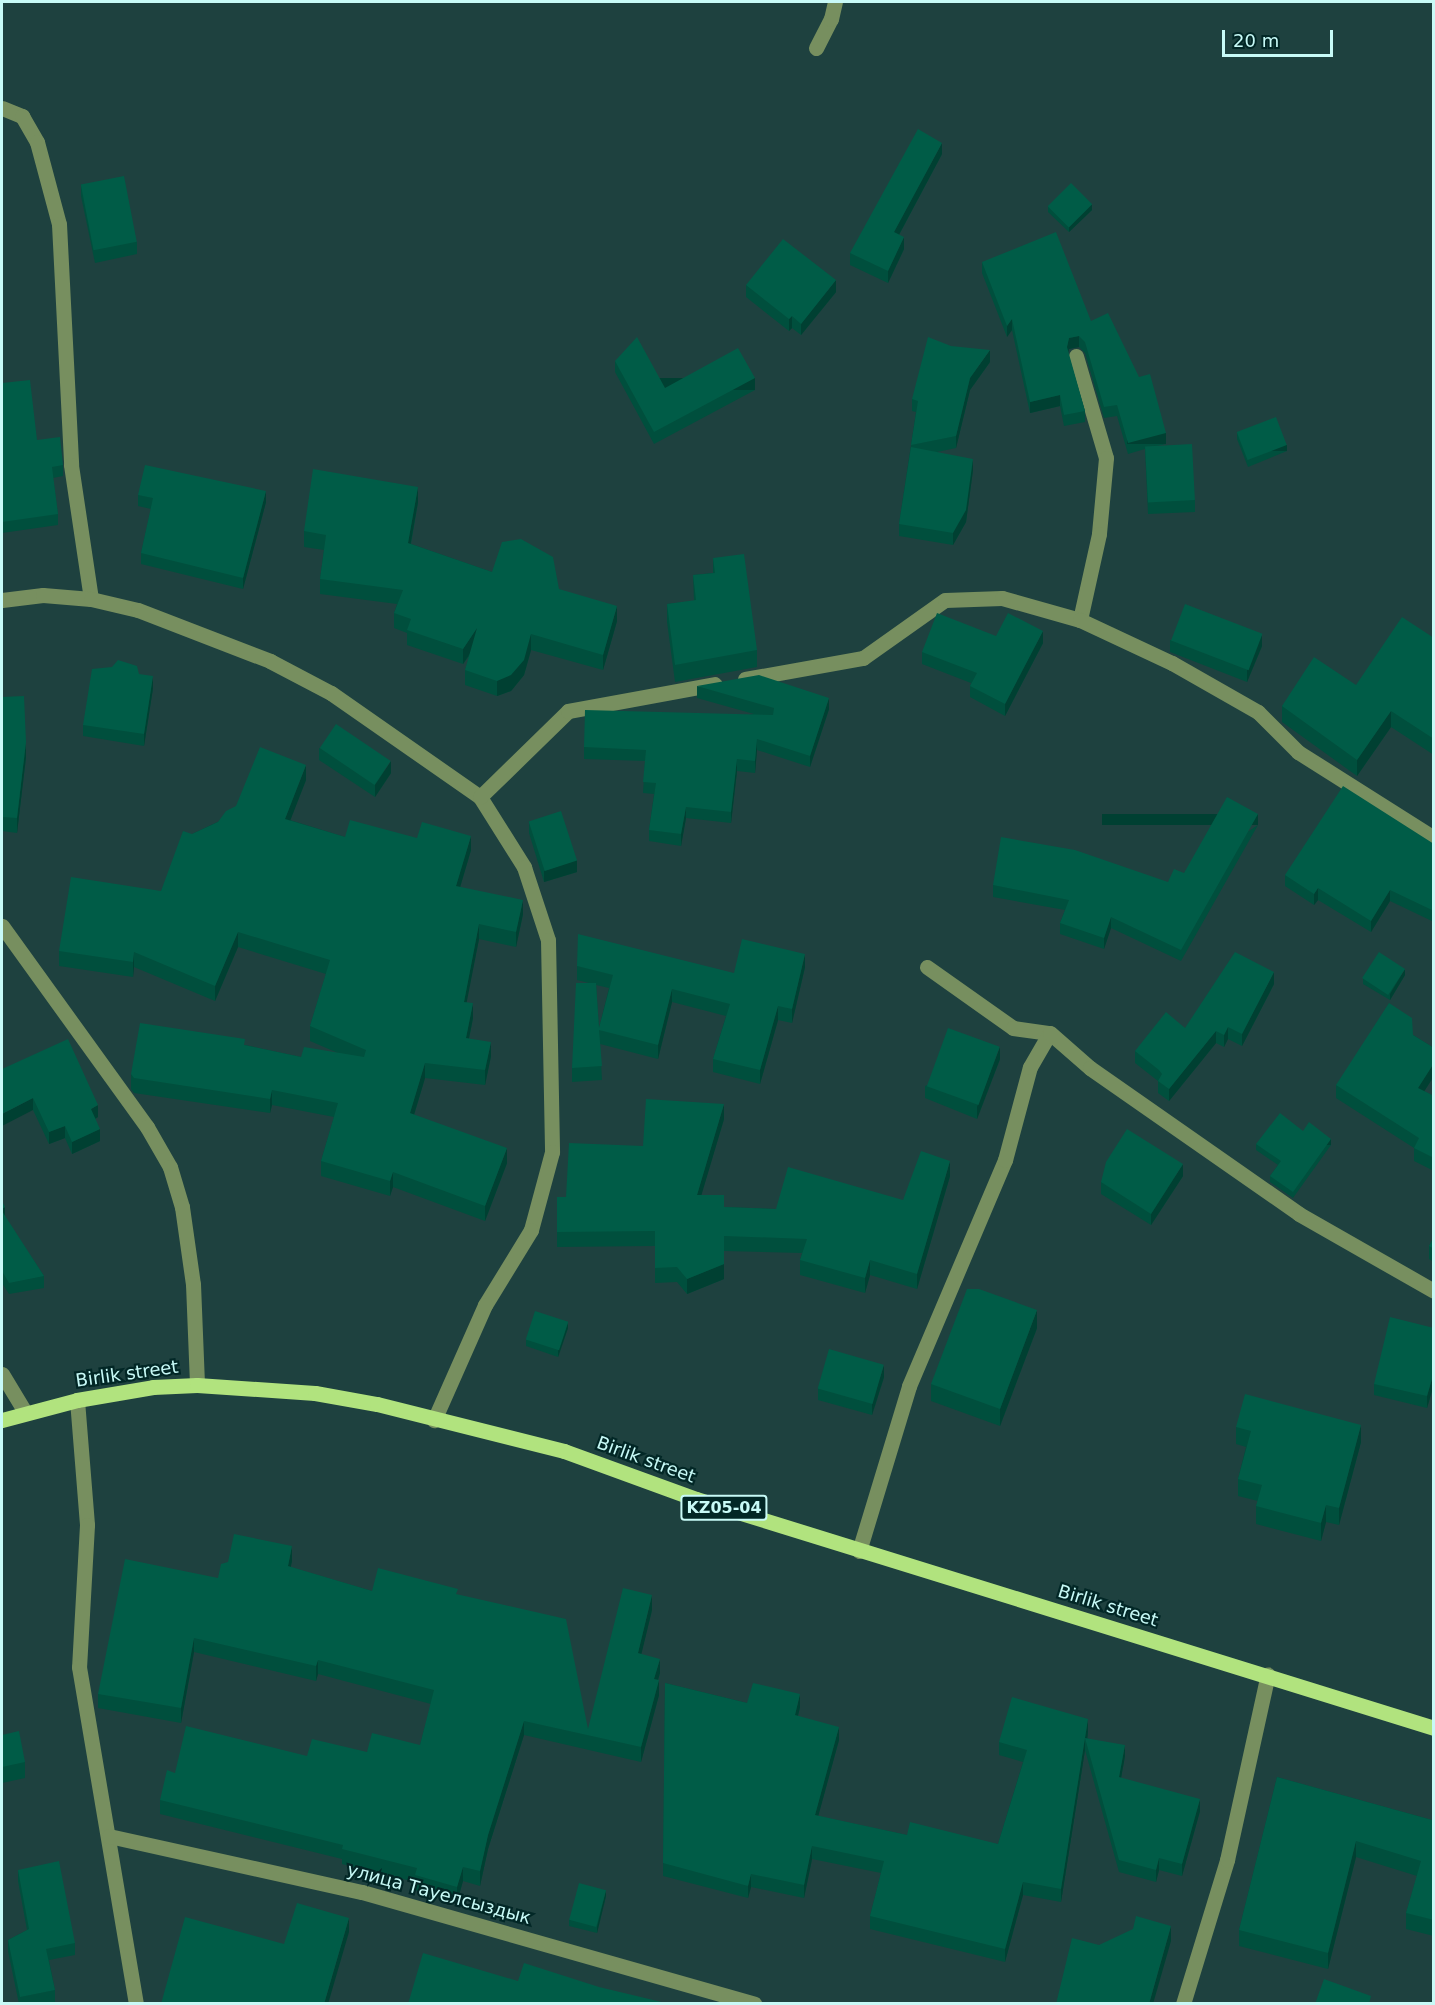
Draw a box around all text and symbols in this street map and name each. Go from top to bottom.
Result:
scale bar [1225,18,1336,56]
text: 20 m [1233,30,1279,51]
street label: Birlik street [74,1356,180,1392]
street label: Birlik street [594,1432,698,1488]
road number: KZ05-04 [679,1495,769,1521]
street label: Birlik street [1055,1581,1161,1631]
street label: улица Тауелсыздык [345,1859,533,1929]

